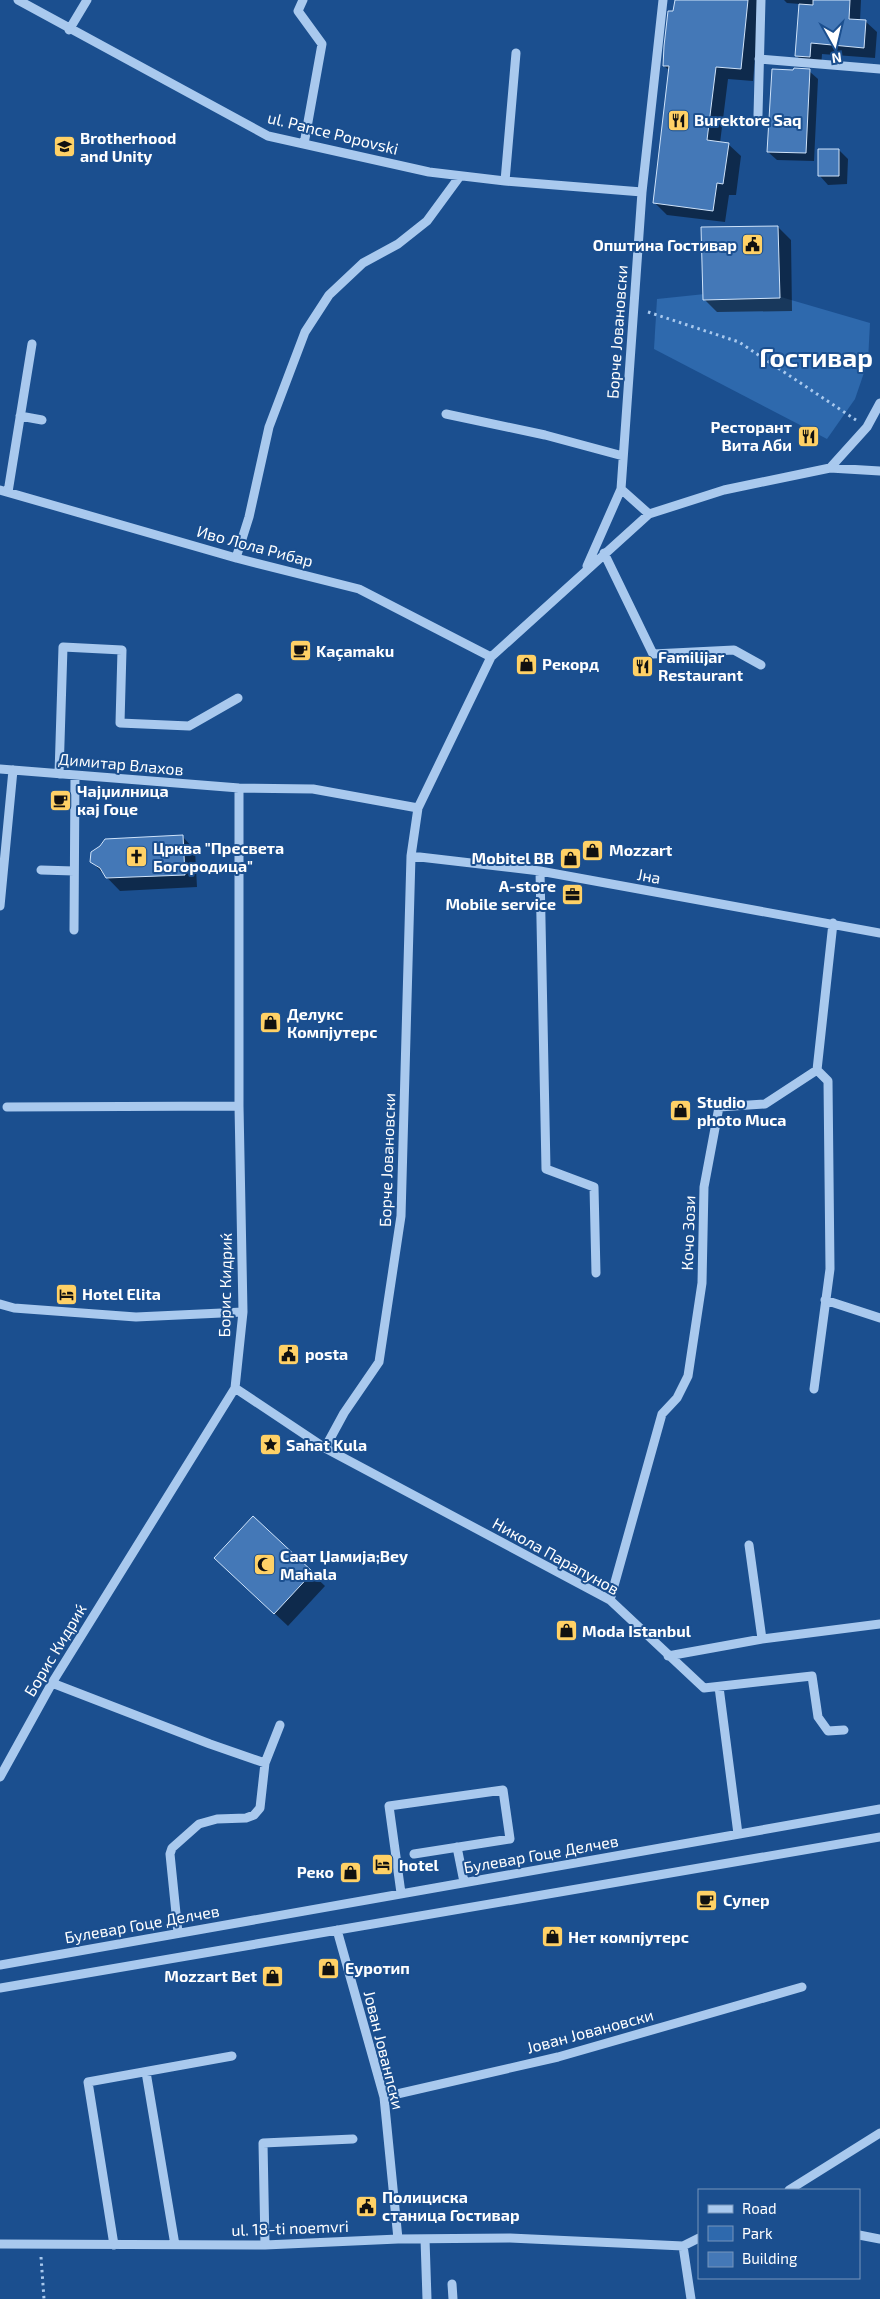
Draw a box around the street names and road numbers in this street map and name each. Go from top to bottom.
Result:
street label: ul. Pance Popovski [266,107,400,158]
street label: Борче Јовановски [602,264,631,400]
street label: Иво Лола Рибар [195,521,315,570]
street label: Димитар Влахов [58,749,184,778]
street label: Јна [636,864,662,887]
street label: Борче Јовановски [375,1093,398,1227]
street label: Кочо Зози [677,1195,698,1271]
street label: Борис Кидриќ [214,1232,235,1337]
street label: Никола Парапунов [489,1513,623,1599]
street label: Борис Кидриќ [20,1600,90,1699]
street label: Булевар Гоце Делчев [462,1831,620,1877]
street label: Булевар Гоце Делчев [63,1901,221,1947]
street label: Јован Јованпски [361,1988,408,2111]
street label: Јован Јовановски [524,2004,655,2057]
street label: ul. 18-ti noemvri [231,2216,349,2239]

